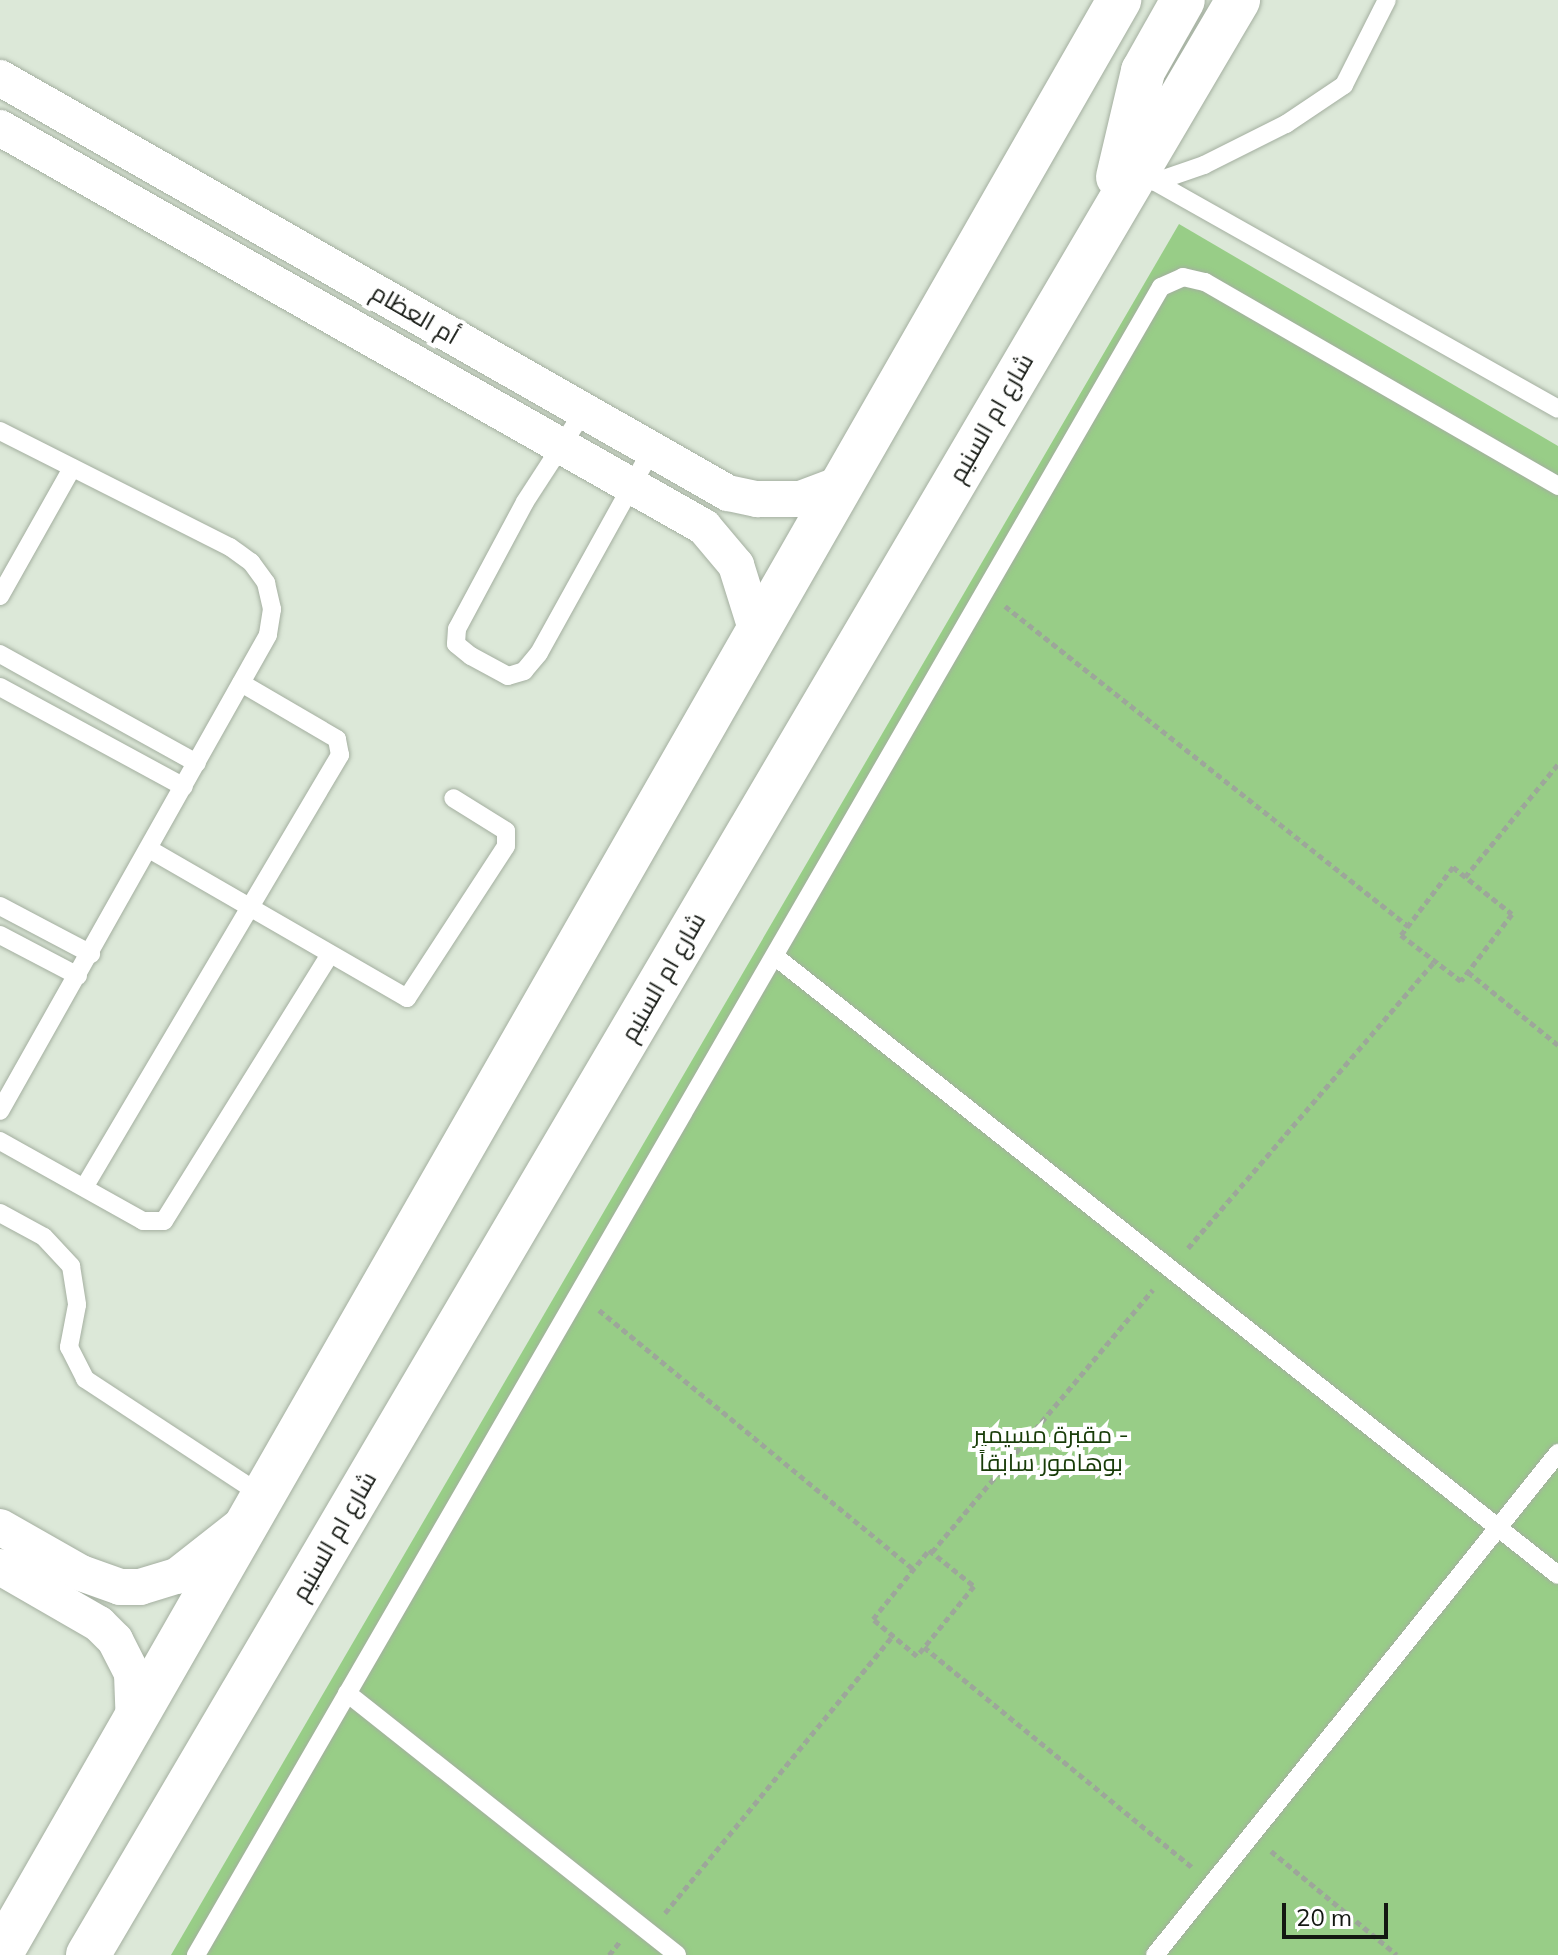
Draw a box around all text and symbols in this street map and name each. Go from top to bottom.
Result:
street label: أم العظام [366,277,464,351]
street label: شارع ام السنيم [942,348,1040,488]
street label: شارع ام السنيم [614,907,712,1047]
park label: مقبرة مسيمير - بوهامور سابقاً [973,1421,1129,1477]
street label: شارع ام السنيم [285,1466,383,1606]
scale bar [1286,1887,1392,1937]
text: 20 m [1296,1902,1352,1932]

